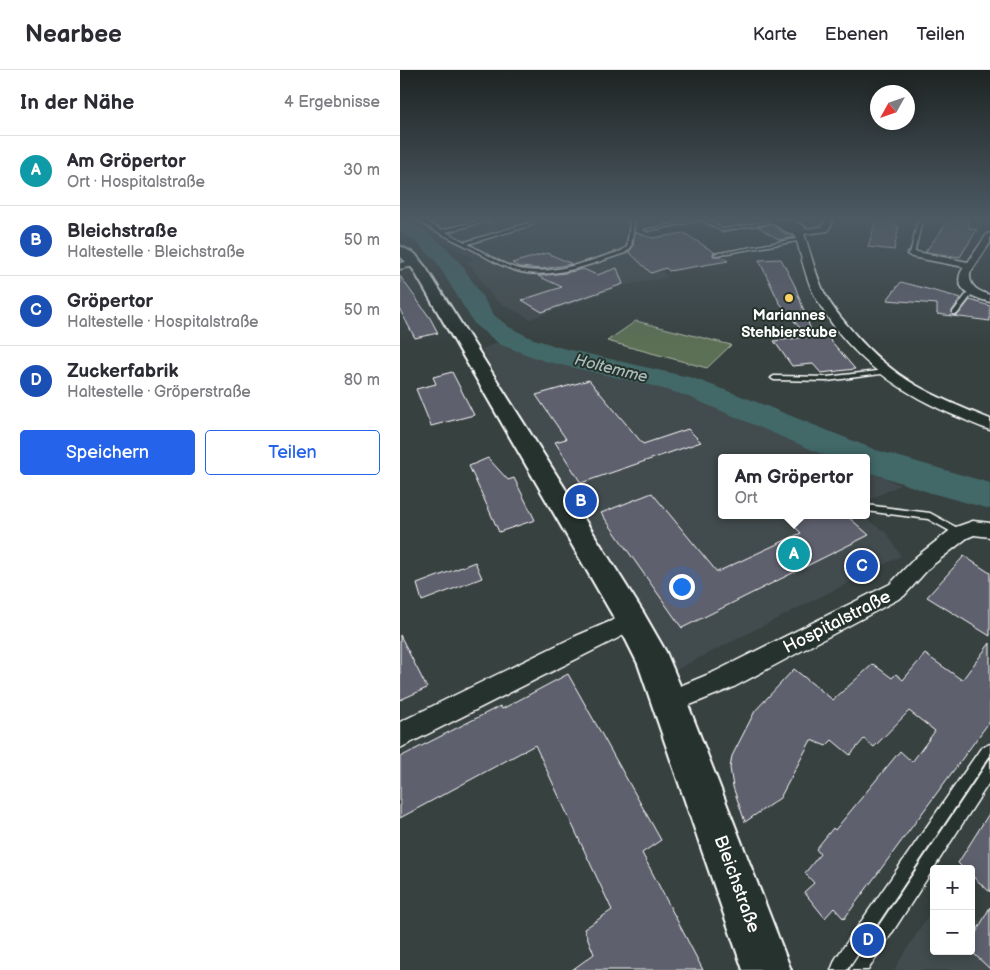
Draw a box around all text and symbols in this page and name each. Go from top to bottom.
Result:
text: Nearbee [25,20,122,49]
text: Karte [753,24,797,45]
text: Ebenen [825,24,888,45]
text: Teilen [916,24,965,45]
north arrow [870,85,915,130]
text: In der Nähe [20,90,134,115]
text: 4 Ergebnisse [284,93,380,112]
text: Am Gröpertor [67,150,186,173]
text: A [31,161,41,180]
text: 30 m [343,161,380,180]
text: Ort · Hospitalstraße [67,173,205,192]
text: Bleichstraße [67,220,178,243]
text: B [30,231,42,250]
text: 50 m [344,231,380,250]
text: Haltestelle · Bleichstraße [67,243,245,262]
text: Gröpertor [67,290,153,313]
marker: Mariannes Stehbierstube [783,292,795,304]
text: C [30,301,42,320]
text: 50 m [344,301,380,320]
place label: Mariannes Stehbierstube [741,306,837,342]
text: Haltestelle · Hospitalstraße [67,313,259,332]
water label: Holtemme [573,351,649,387]
text: Zuckerfabrik [67,360,178,383]
text: D [30,371,42,390]
text: 80 m [344,371,380,390]
text: Haltestelle · Gröperstraße [67,383,251,402]
button: Speichern [20,430,195,475]
button: Teilen [205,430,380,475]
popup [718,454,870,519]
text: Am Gröpertor [735,466,853,489]
pin: B [565,482,597,520]
text: Ort [735,489,758,508]
pin: A [778,535,810,573]
pin: C [846,547,878,585]
your location [669,574,695,600]
street label: Hospitalstraße [780,586,894,658]
street label: Bleichstraße [710,832,764,936]
map controls [930,865,975,955]
button: + [930,865,975,910]
button: − [930,910,975,955]
pin: D [852,921,884,959]

